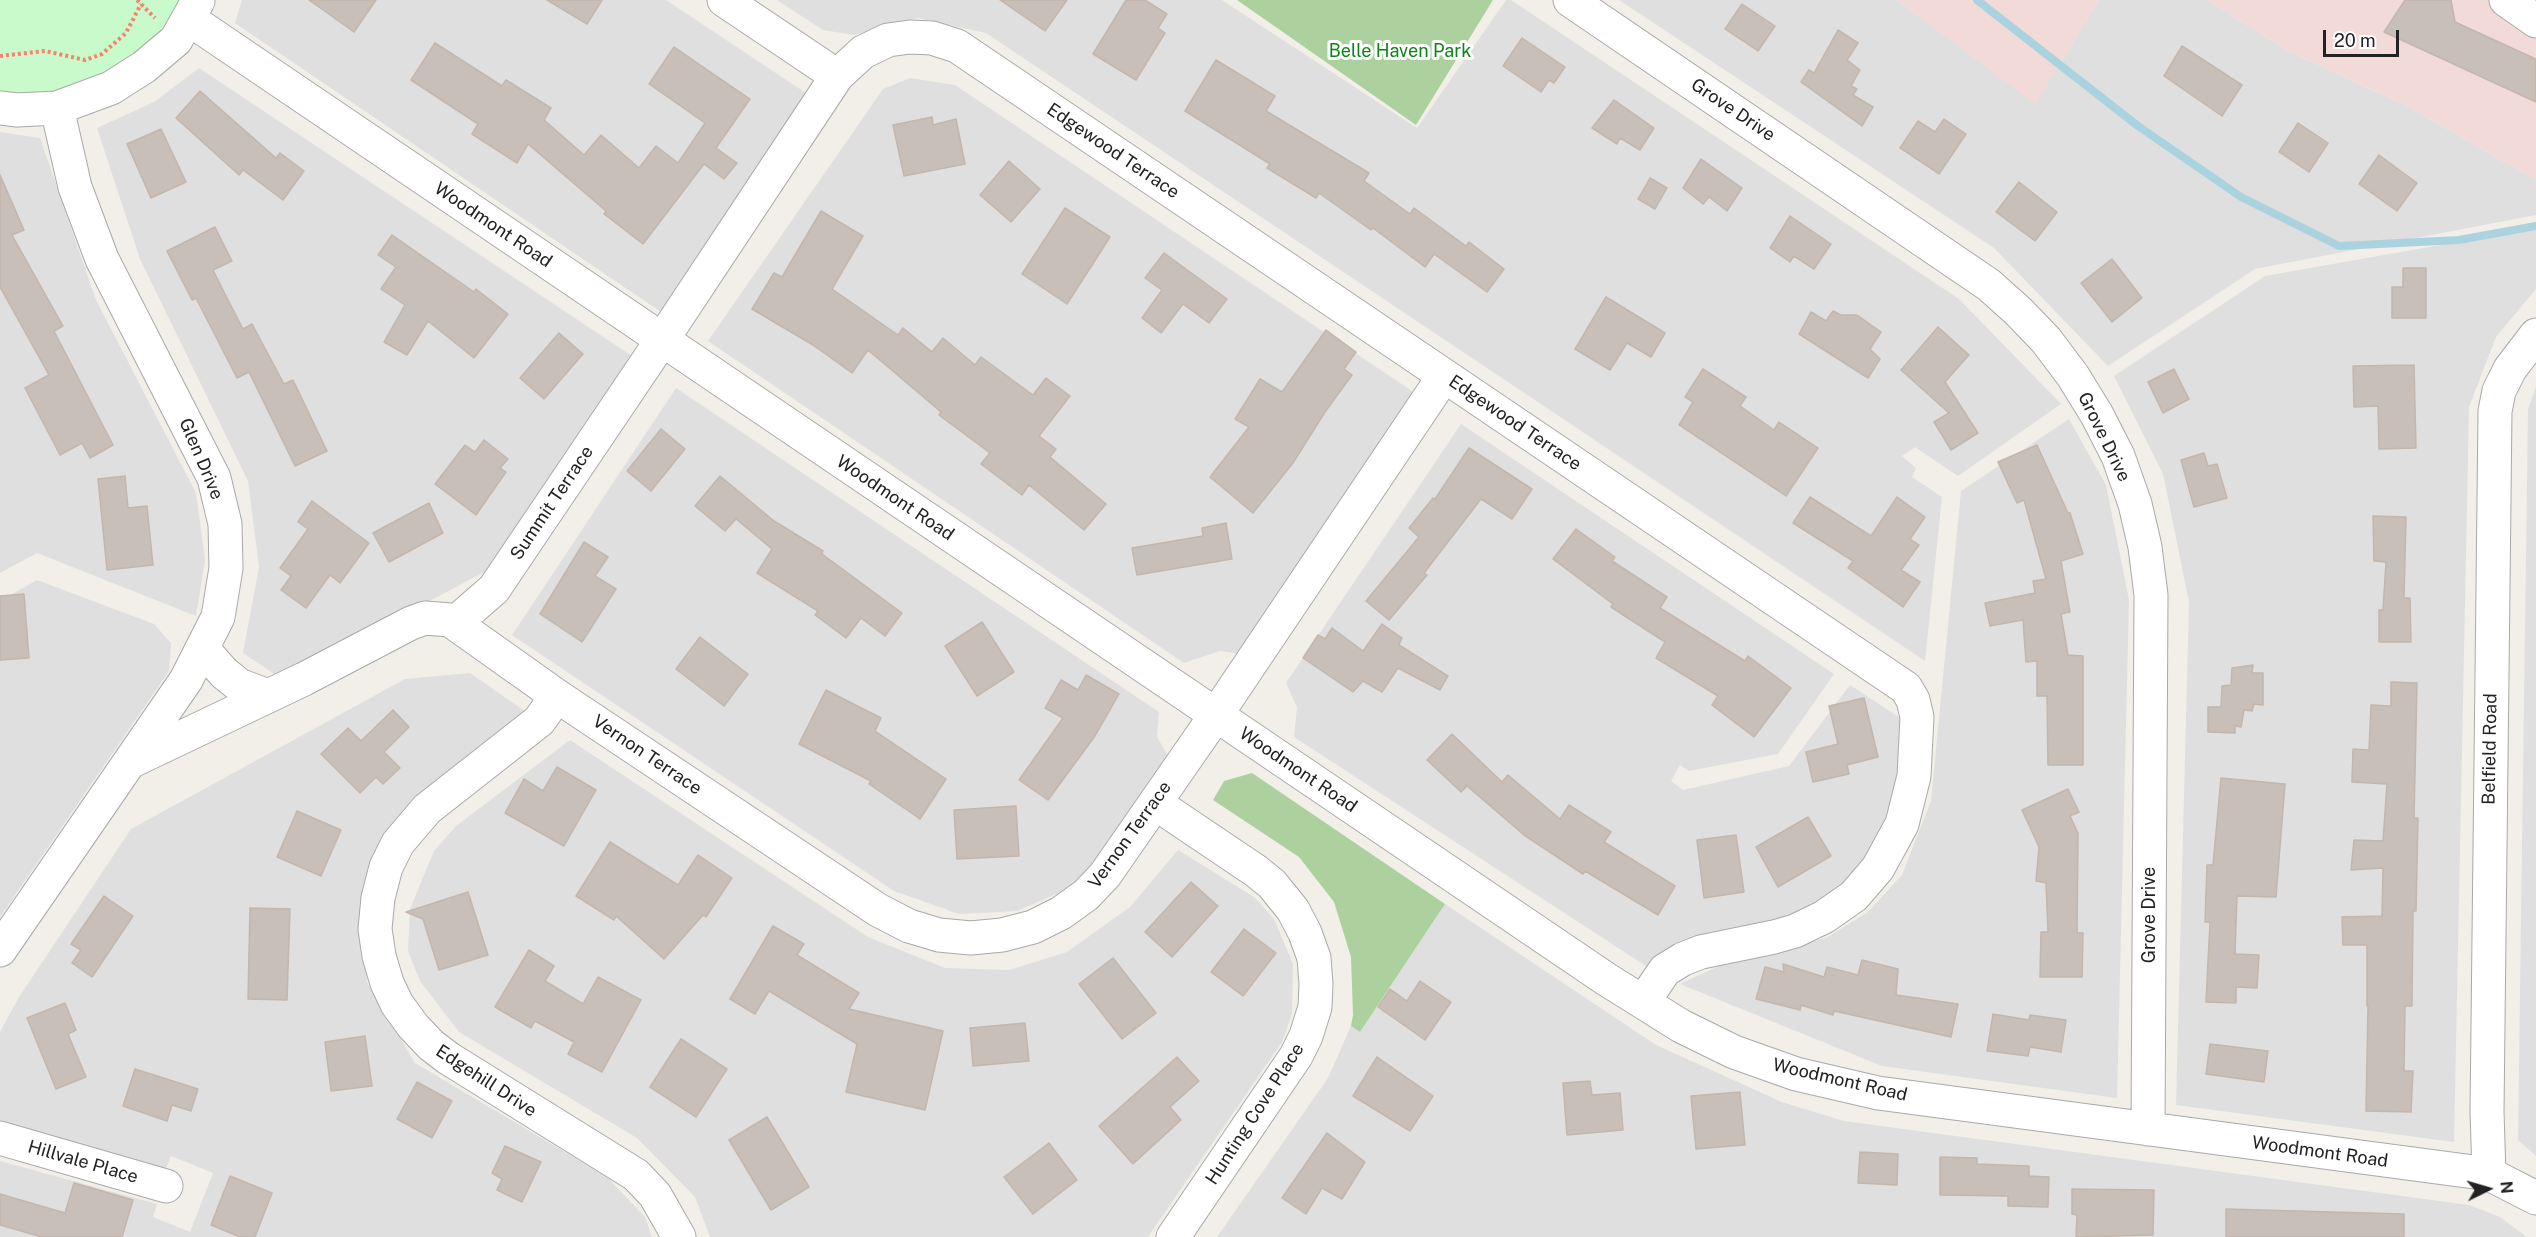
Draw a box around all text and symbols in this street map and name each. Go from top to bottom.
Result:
scale bar [2326,18,2402,56]
text: 20 m [2334,30,2376,51]
park label: Belle Haven Park [1329,40,1471,62]
street label: Grove Drive [1687,74,1779,146]
street label: Edgewood Terrace [1043,99,1183,203]
street label: Woodmont Road [430,178,556,272]
street label: Edgewood Terrace [1445,371,1585,475]
street label: Grove Drive [2073,389,2135,485]
street label: Glen Drive [174,415,228,503]
street label: Summit Terrace [506,442,598,564]
street label: Woodmont Road [832,451,958,545]
street label: Belfield Road [2478,693,2502,805]
street label: Vernon Terrace [588,711,706,799]
street label: Woodmont Road [1235,723,1361,817]
street label: Vernon Terrace [1084,777,1176,893]
street label: Grove Drive [2138,867,2160,963]
street label: Hunting Cove Place [1201,1039,1309,1189]
street label: Edgehill Drive [432,1040,540,1122]
street label: Woodmont Road [1771,1054,1909,1106]
street label: Woodmont Road [2251,1132,2389,1172]
street label: Hillvale Place [25,1136,141,1188]
north arrow [2458,1159,2518,1219]
text: N [2496,1180,2516,1194]

